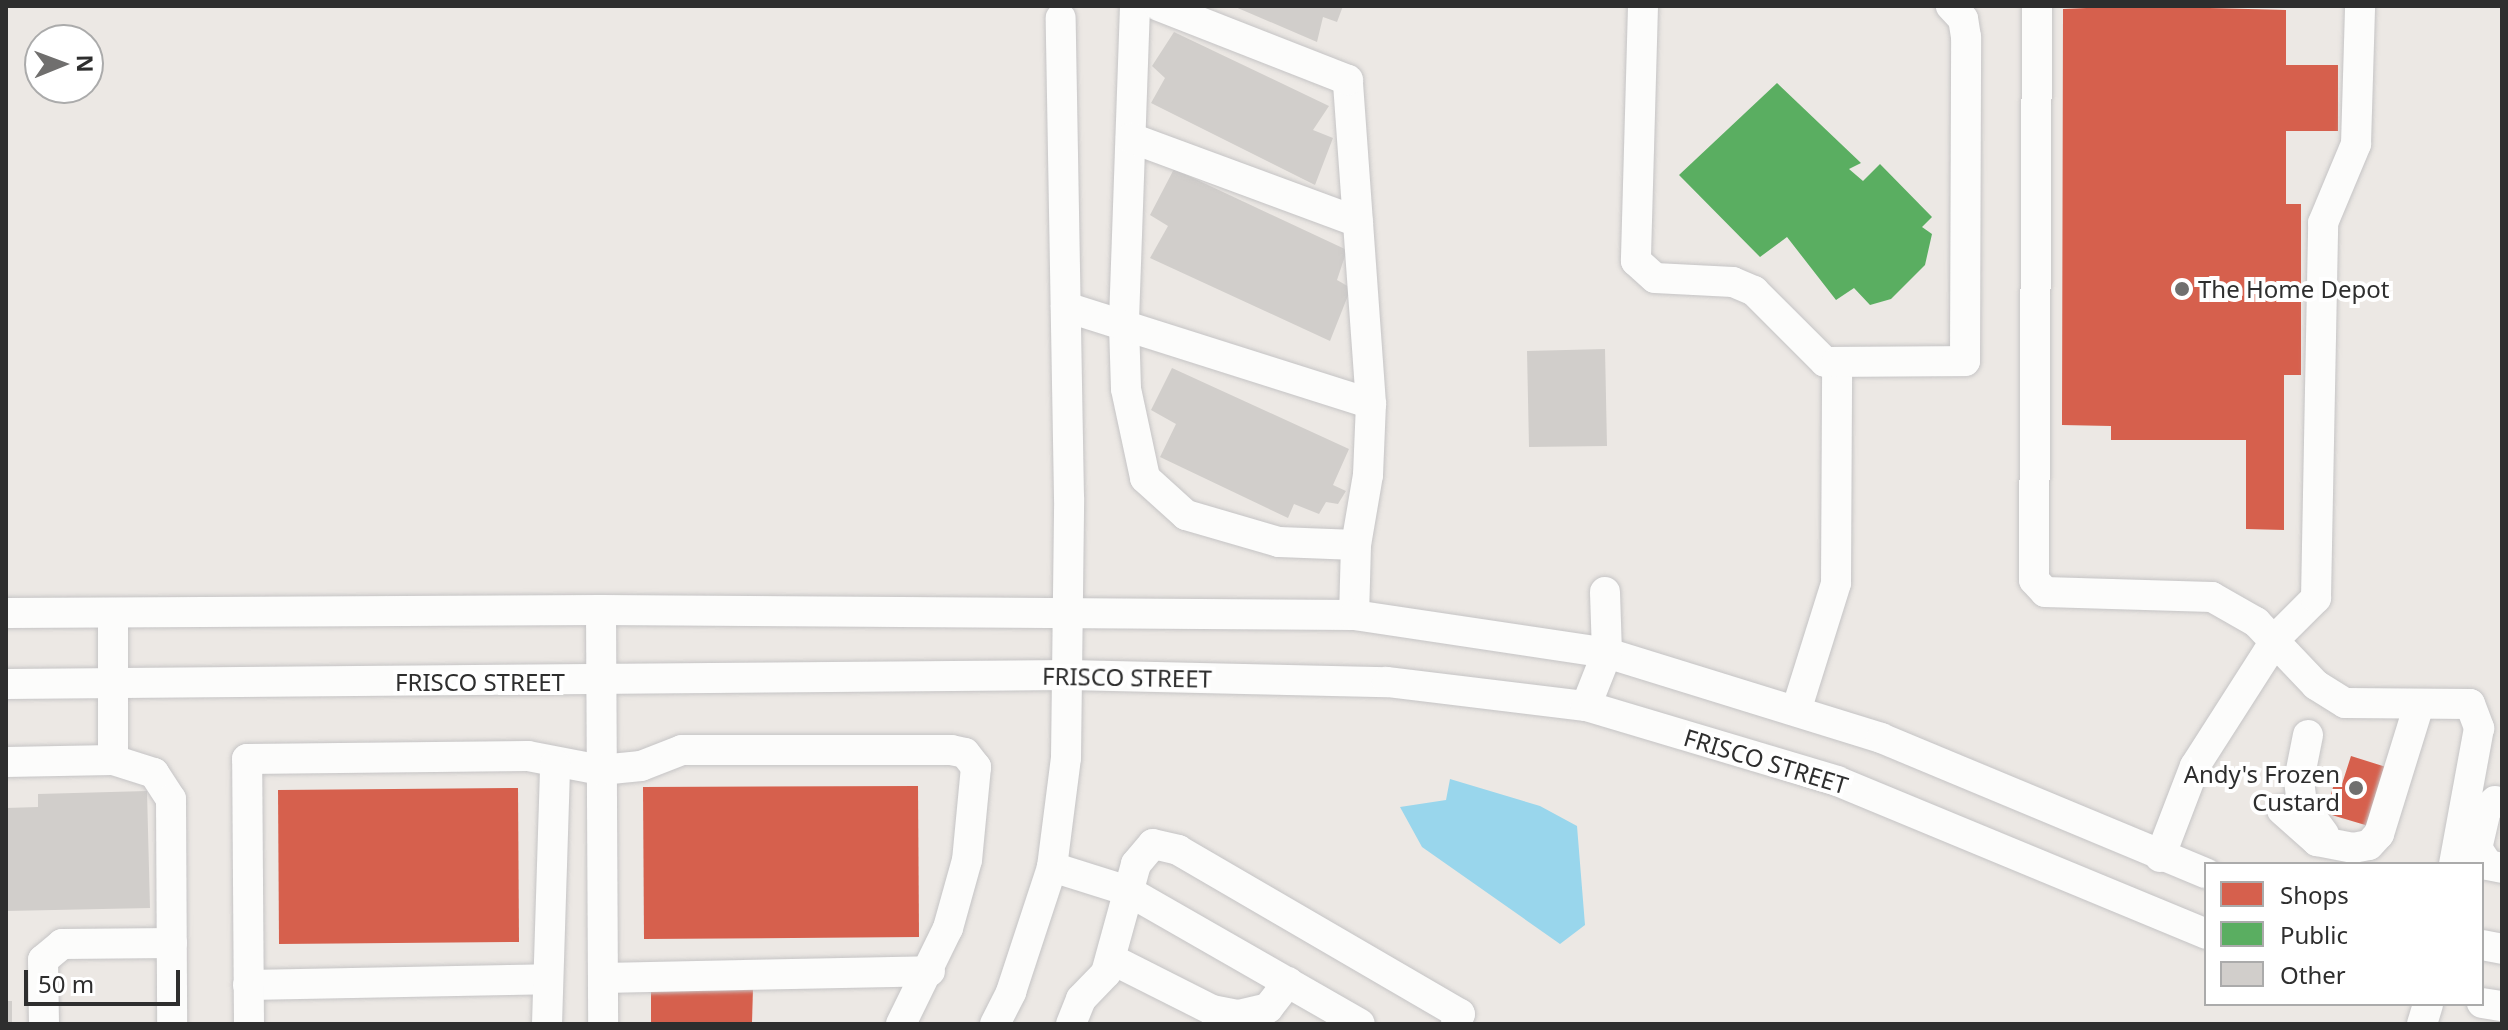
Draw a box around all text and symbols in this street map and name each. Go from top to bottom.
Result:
north arrow [24,24,104,104]
text: N [71,54,101,73]
place label: The Home Depot [2198,275,2389,303]
marker: The Home Depot [2173,280,2191,298]
street label: FRISCO STREET [1042,661,1212,693]
street label: FRISCO STREET [395,668,565,696]
street label: FRISCO STREET [1681,722,1851,800]
place label: Andy's Frozen Custard [2184,760,2340,816]
marker: Andy's Frozen Custard [2347,779,2365,797]
legend [2204,862,2484,1006]
text: Shops [2280,878,2349,911]
text: Public [2280,918,2348,951]
scale bar [28,954,184,1004]
text: Other [2280,958,2346,991]
text: 50 m [38,967,94,1000]

